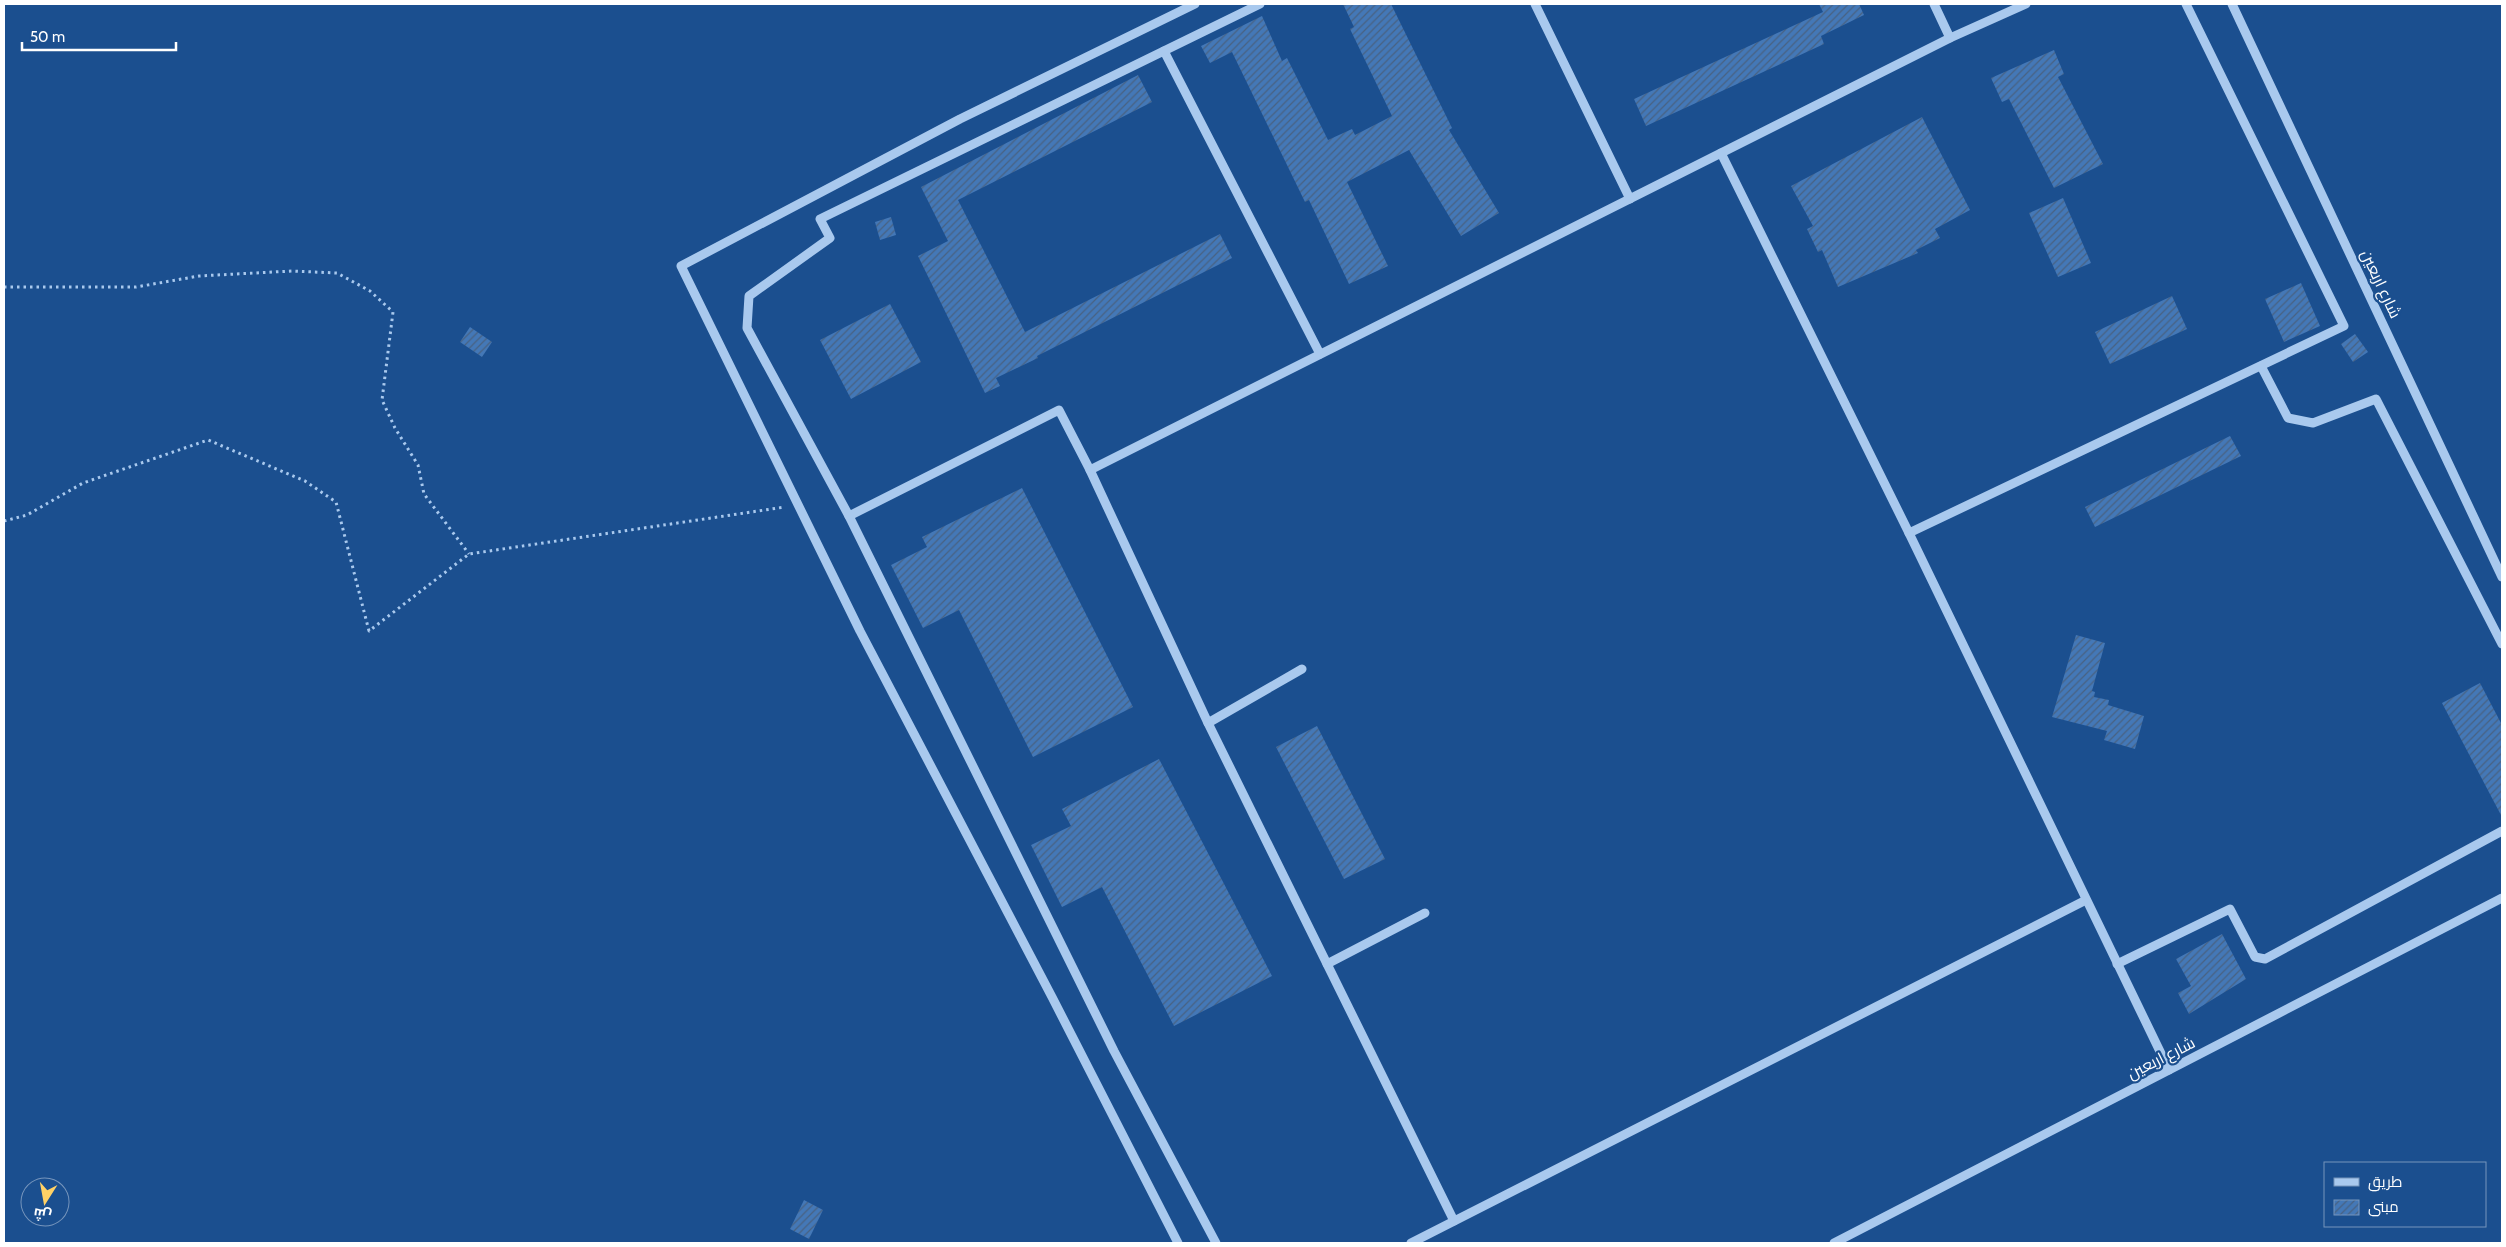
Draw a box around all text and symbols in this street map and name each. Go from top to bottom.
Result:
scale bar [22,20,176,52]
text: 50 m [30,28,65,46]
street label: شارع اربعين [2355,247,2405,322]
street label: شارع اربعين [2124,1033,2199,1085]
legend [2324,1162,2486,1227]
text: طريق [2368,1173,2402,1192]
north arrow [20,1177,70,1227]
text: مبنى [2368,1198,2399,1217]
text: ش [32,1204,53,1225]

